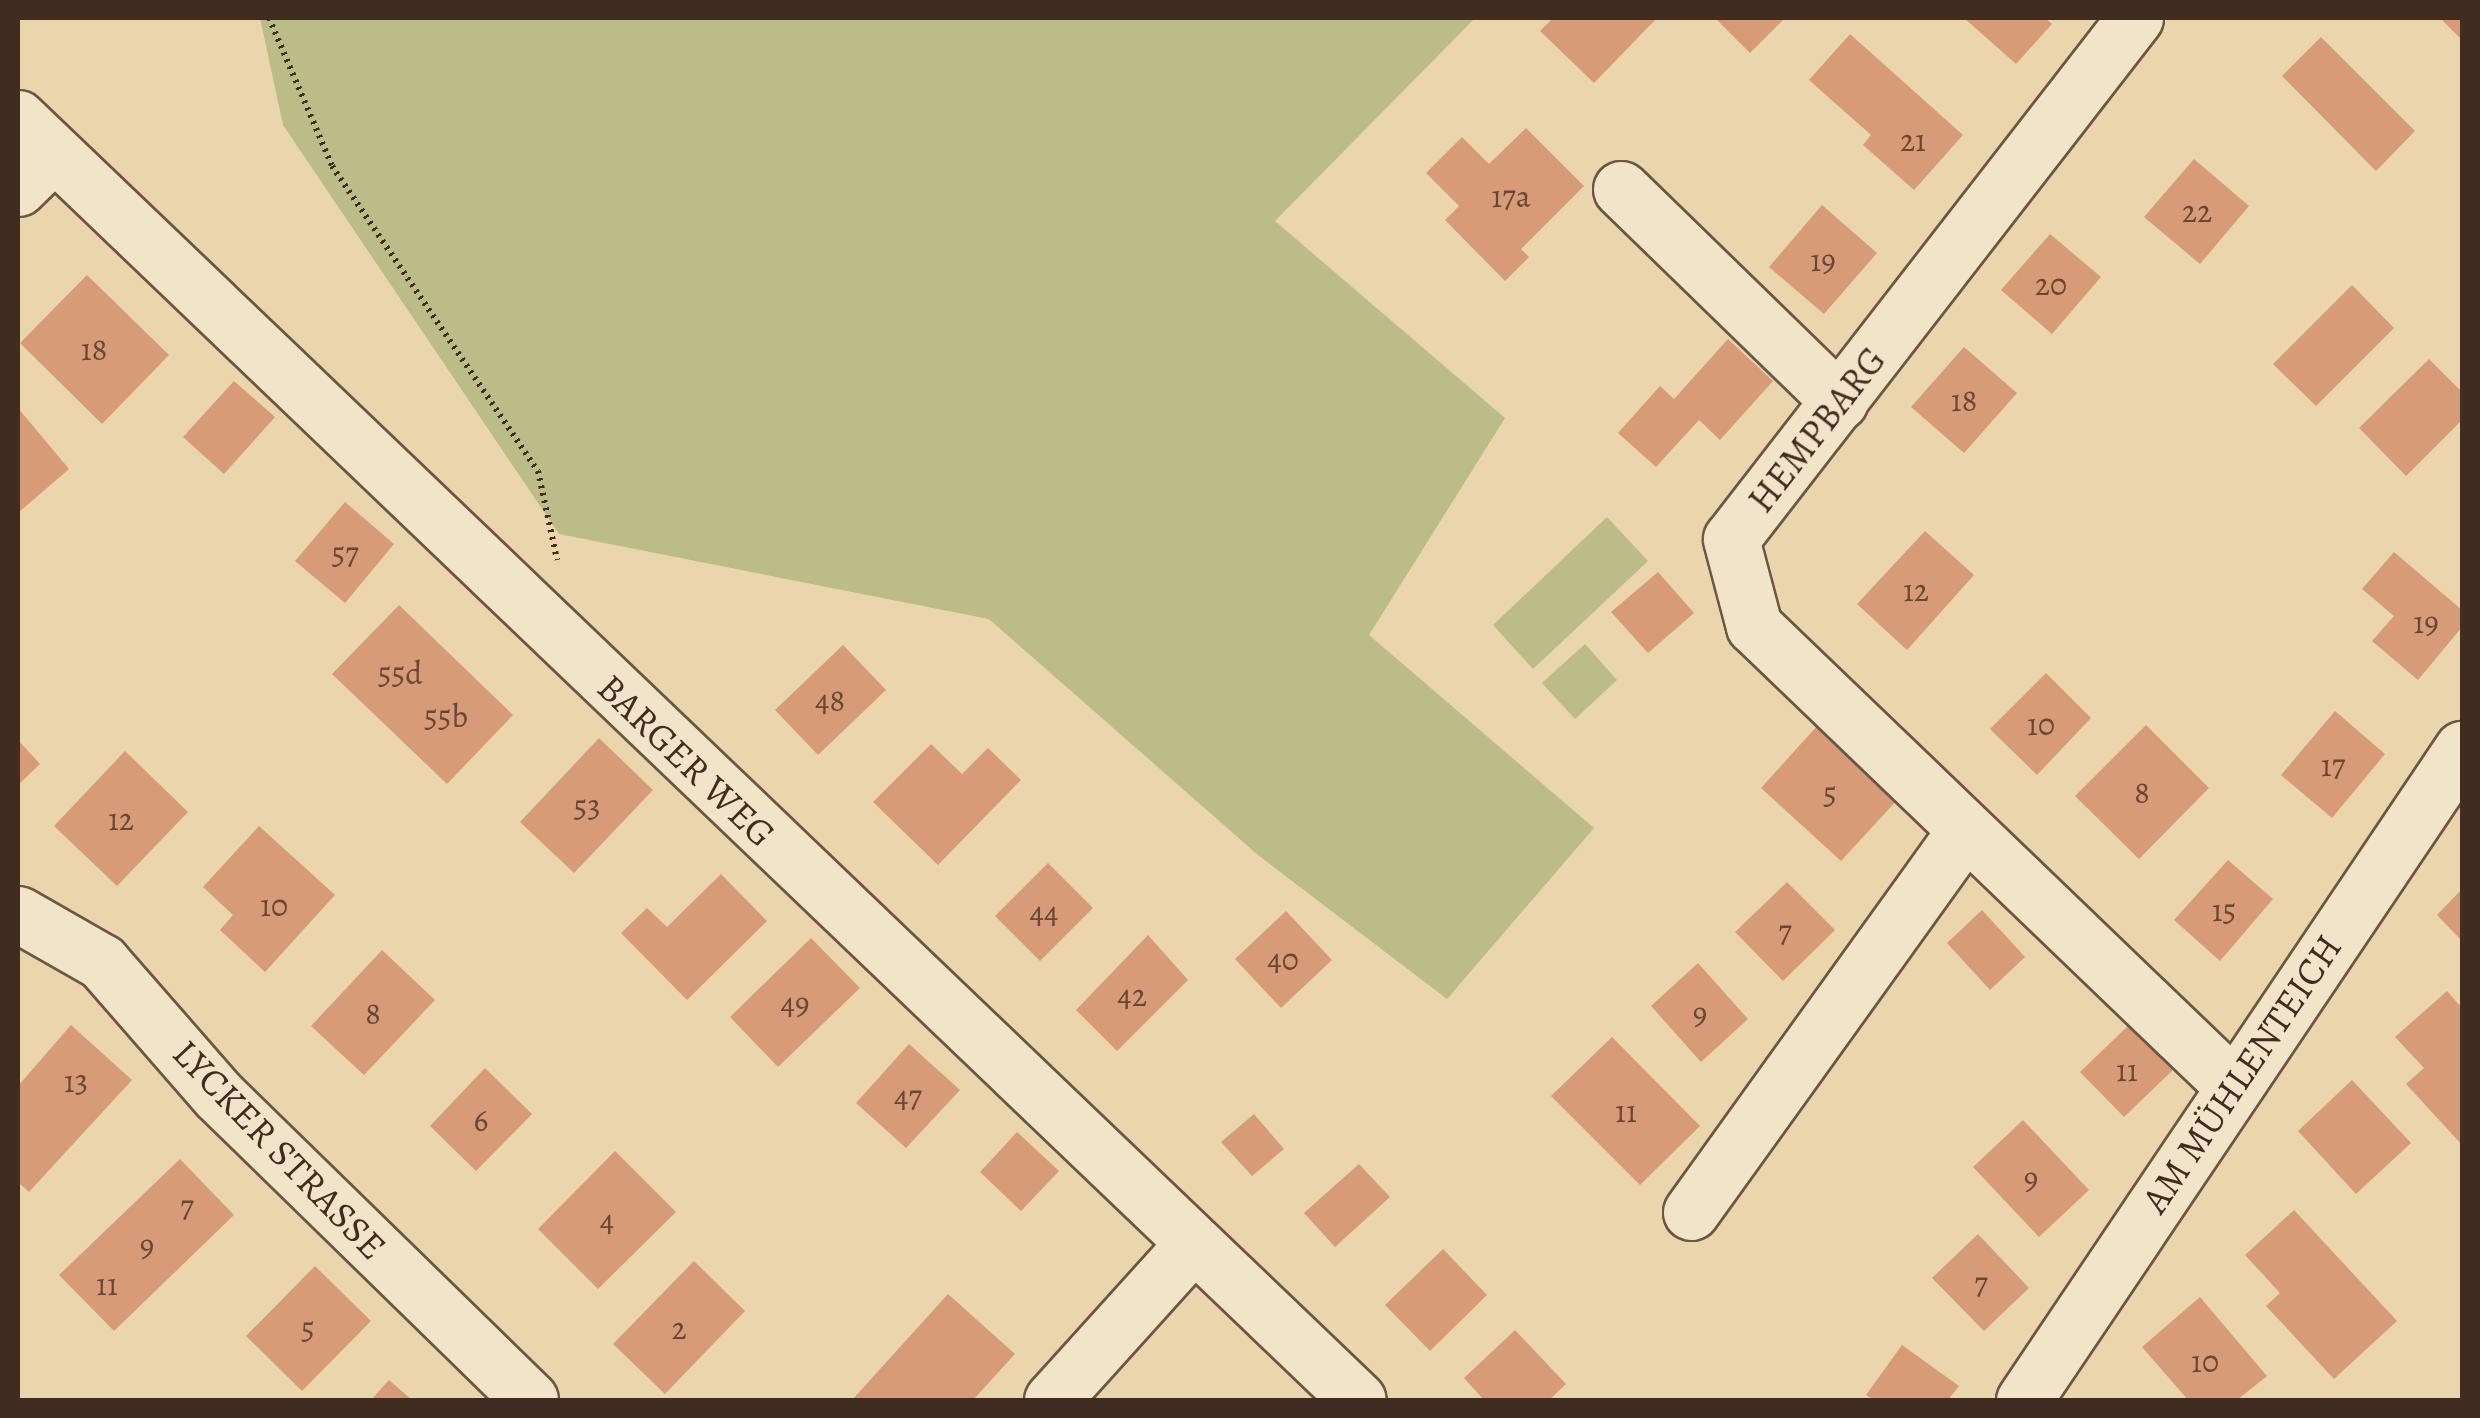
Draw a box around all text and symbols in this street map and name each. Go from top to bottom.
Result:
house number: 21 [1900,121,1926,159]
house number: 17a [1491,177,1531,215]
house number: 22 [2182,192,2212,230]
house number: 19 [1810,241,1836,279]
house number: 20 [2035,265,2067,303]
house number: 18 [81,330,107,368]
street label: HEMPBARG [1738,338,1896,522]
house number: 18 [1951,381,1977,419]
house number: 57 [331,534,359,572]
house number: 12 [1903,571,1929,609]
house number: 19 [2413,603,2439,641]
house number: 55d [378,654,422,692]
street label: BARGER WEG [588,665,784,857]
house number: 48 [815,681,845,719]
house number: 55b [424,697,468,735]
house number: 10 [2027,705,2055,743]
house number: 17 [2321,746,2345,784]
house number: 8 [2134,773,2150,811]
house number: 5 [1823,774,1837,812]
house number: 53 [573,787,601,825]
house number: 12 [108,800,134,838]
house number: 10 [260,886,288,924]
house number: 15 [2212,891,2236,929]
house number: 44 [1030,893,1058,931]
house number: 7 [1778,912,1792,950]
street label: AM MÜHLENTEICH [2132,926,2352,1222]
house number: 40 [1267,940,1299,978]
house number: 42 [1117,976,1147,1014]
house number: 49 [780,984,810,1022]
house number: 8 [365,994,381,1032]
house number: 9 [1693,994,1707,1032]
street label: LYCKER STRASSE [163,1031,395,1269]
house number: 11 [2116,1051,2138,1089]
house number: 13 [64,1062,88,1100]
house number: 47 [894,1077,922,1115]
house number: 11 [1615,1092,1637,1130]
house number: 6 [474,1101,488,1139]
house number: 9 [2024,1159,2038,1197]
house number: 7 [180,1187,194,1225]
house number: 4 [600,1201,614,1239]
house number: 9 [140,1226,154,1264]
house number: 7 [1974,1264,1988,1302]
house number: 11 [96,1265,118,1303]
house number: 5 [301,1309,315,1347]
house number: 2 [671,1309,687,1347]
house number: 10 [2191,1342,2219,1380]

